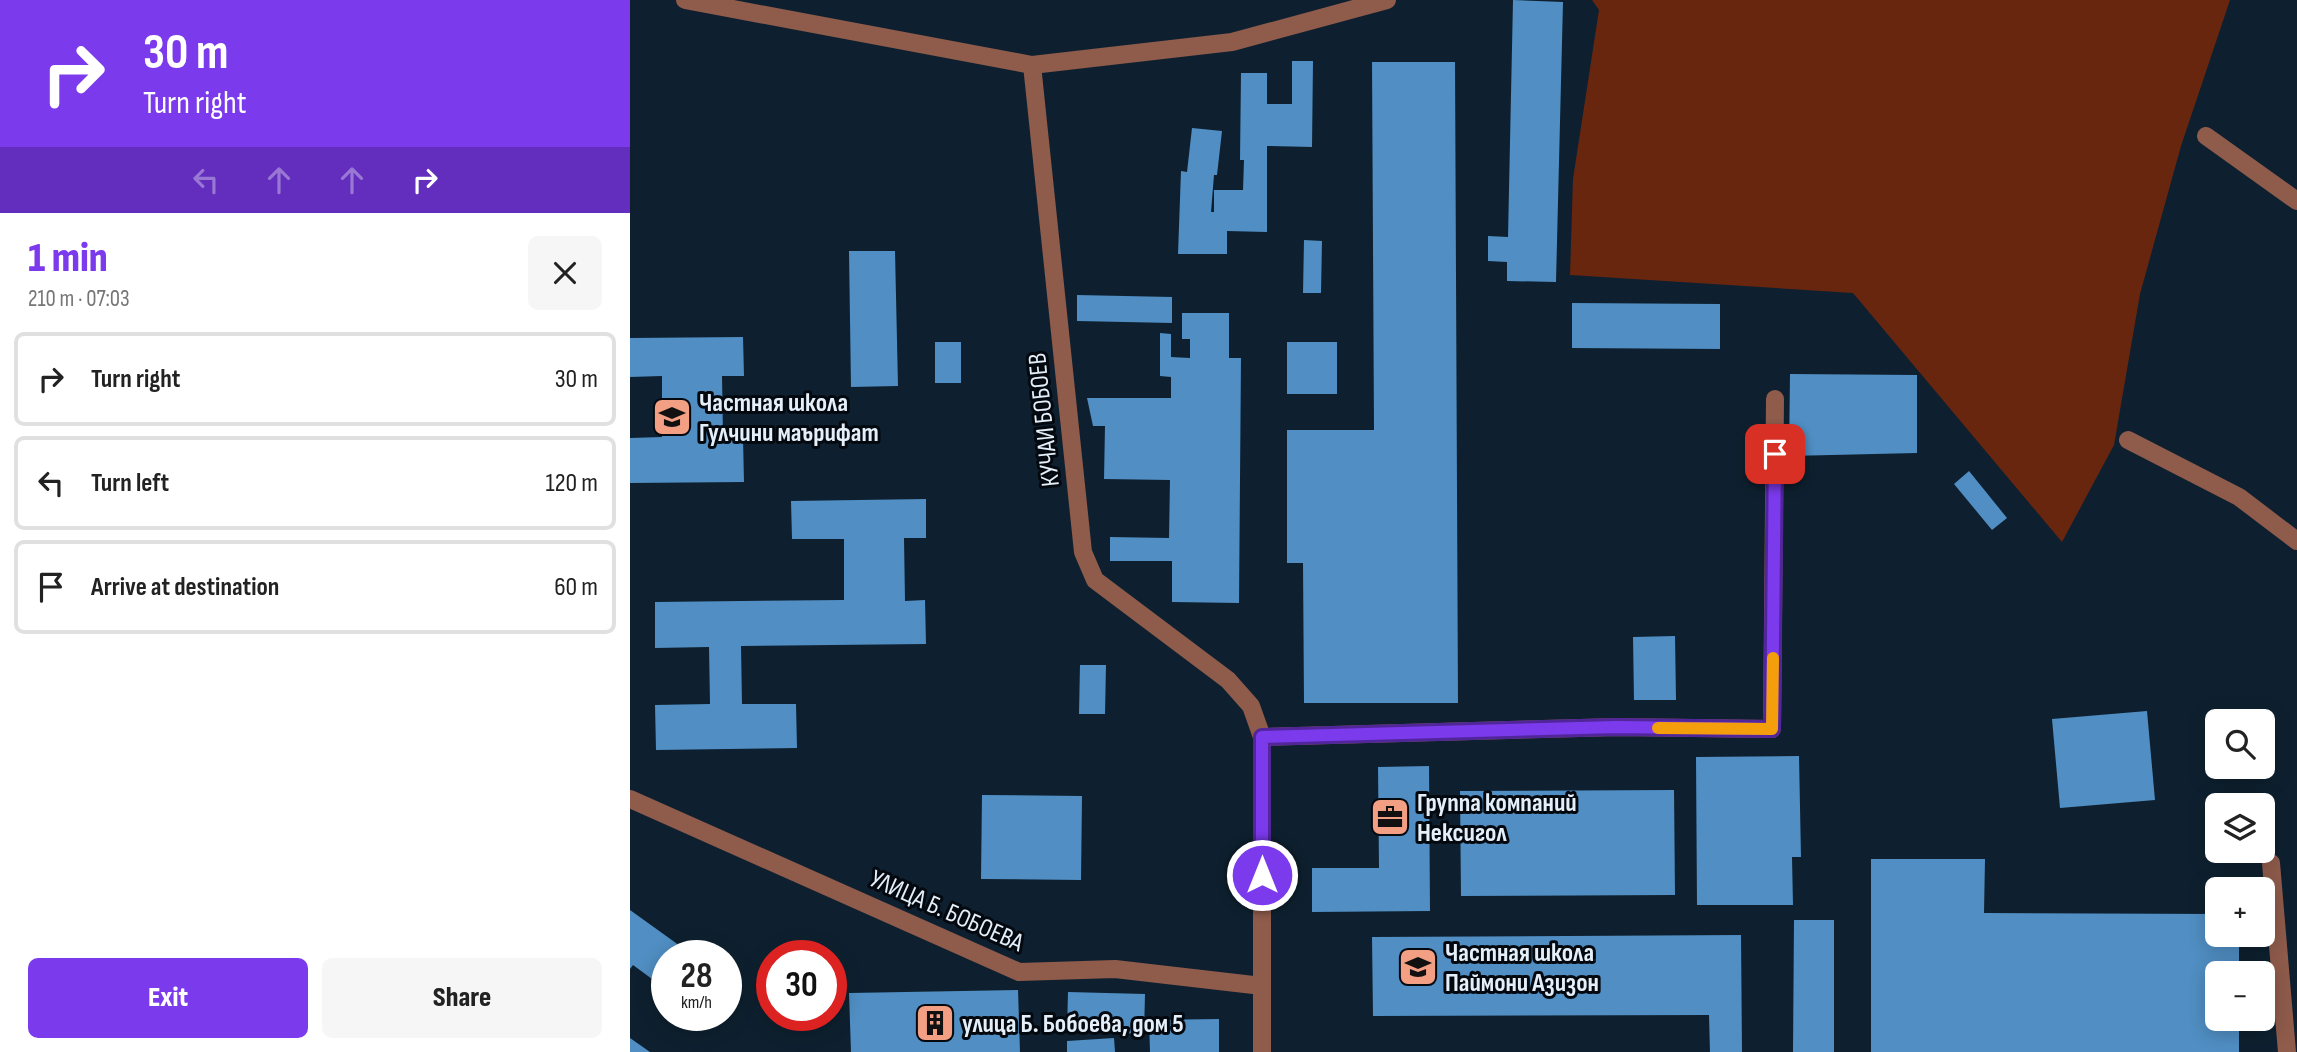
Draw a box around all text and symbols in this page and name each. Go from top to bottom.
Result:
text: 30 m [143,24,228,83]
icon: right [28,28,119,119]
text: Turn right [143,84,247,123]
icon: left [187,161,225,199]
icon: ahead [260,161,298,199]
icon: ahead [333,161,371,199]
icon: right [406,161,444,199]
text: 1 min [28,233,108,284]
button: close [528,236,602,310]
text: 210 m · 07:03 [28,285,130,313]
street label: КУЧАИ БОБОЕВ [1022,351,1067,488]
icon: right [32,360,70,398]
text: Turn right [91,364,180,395]
text: 30 m [555,364,598,395]
place label: Частная школа Гулчини маърифат [699,388,879,449]
school or university icon: Частная школа Гулчини маърифат [651,396,693,438]
pin [1745,424,1805,484]
icon: arrive [1756,435,1794,473]
icon: left [32,464,70,502]
text: Turn left [91,468,169,499]
text: 120 m [545,468,598,499]
icon: arrive [32,568,70,606]
text: Arrive at destination [91,572,279,603]
text: 60 m [554,572,598,603]
map controls [2205,709,2275,1031]
button: search [2205,709,2275,779]
place label: Группа компаний Нексигол [1417,788,1577,849]
button: layers [2205,793,2275,863]
office icon: Группа компаний Нексигол [1369,796,1411,838]
position arrow [1225,838,1299,912]
street label: УЛИЦА Б. БОБОЕВА [865,864,1029,959]
button: + [2205,877,2275,947]
place label: Частная школа Паймони Азизон [1445,938,1599,999]
speed limit sign: 30 [756,940,847,1031]
school or university icon: Частная школа Паймони Азизон [1397,946,1439,988]
text: 28 [681,955,712,998]
button: Exit [28,958,308,1038]
button: Share [322,958,602,1038]
button: − [2205,961,2275,1031]
text: km/h [681,992,712,1013]
building icon: улица Б. Бобоева, дом 5 [914,1002,956,1044]
place label: улица Б. Бобоева, дом 5 [962,1009,1184,1040]

